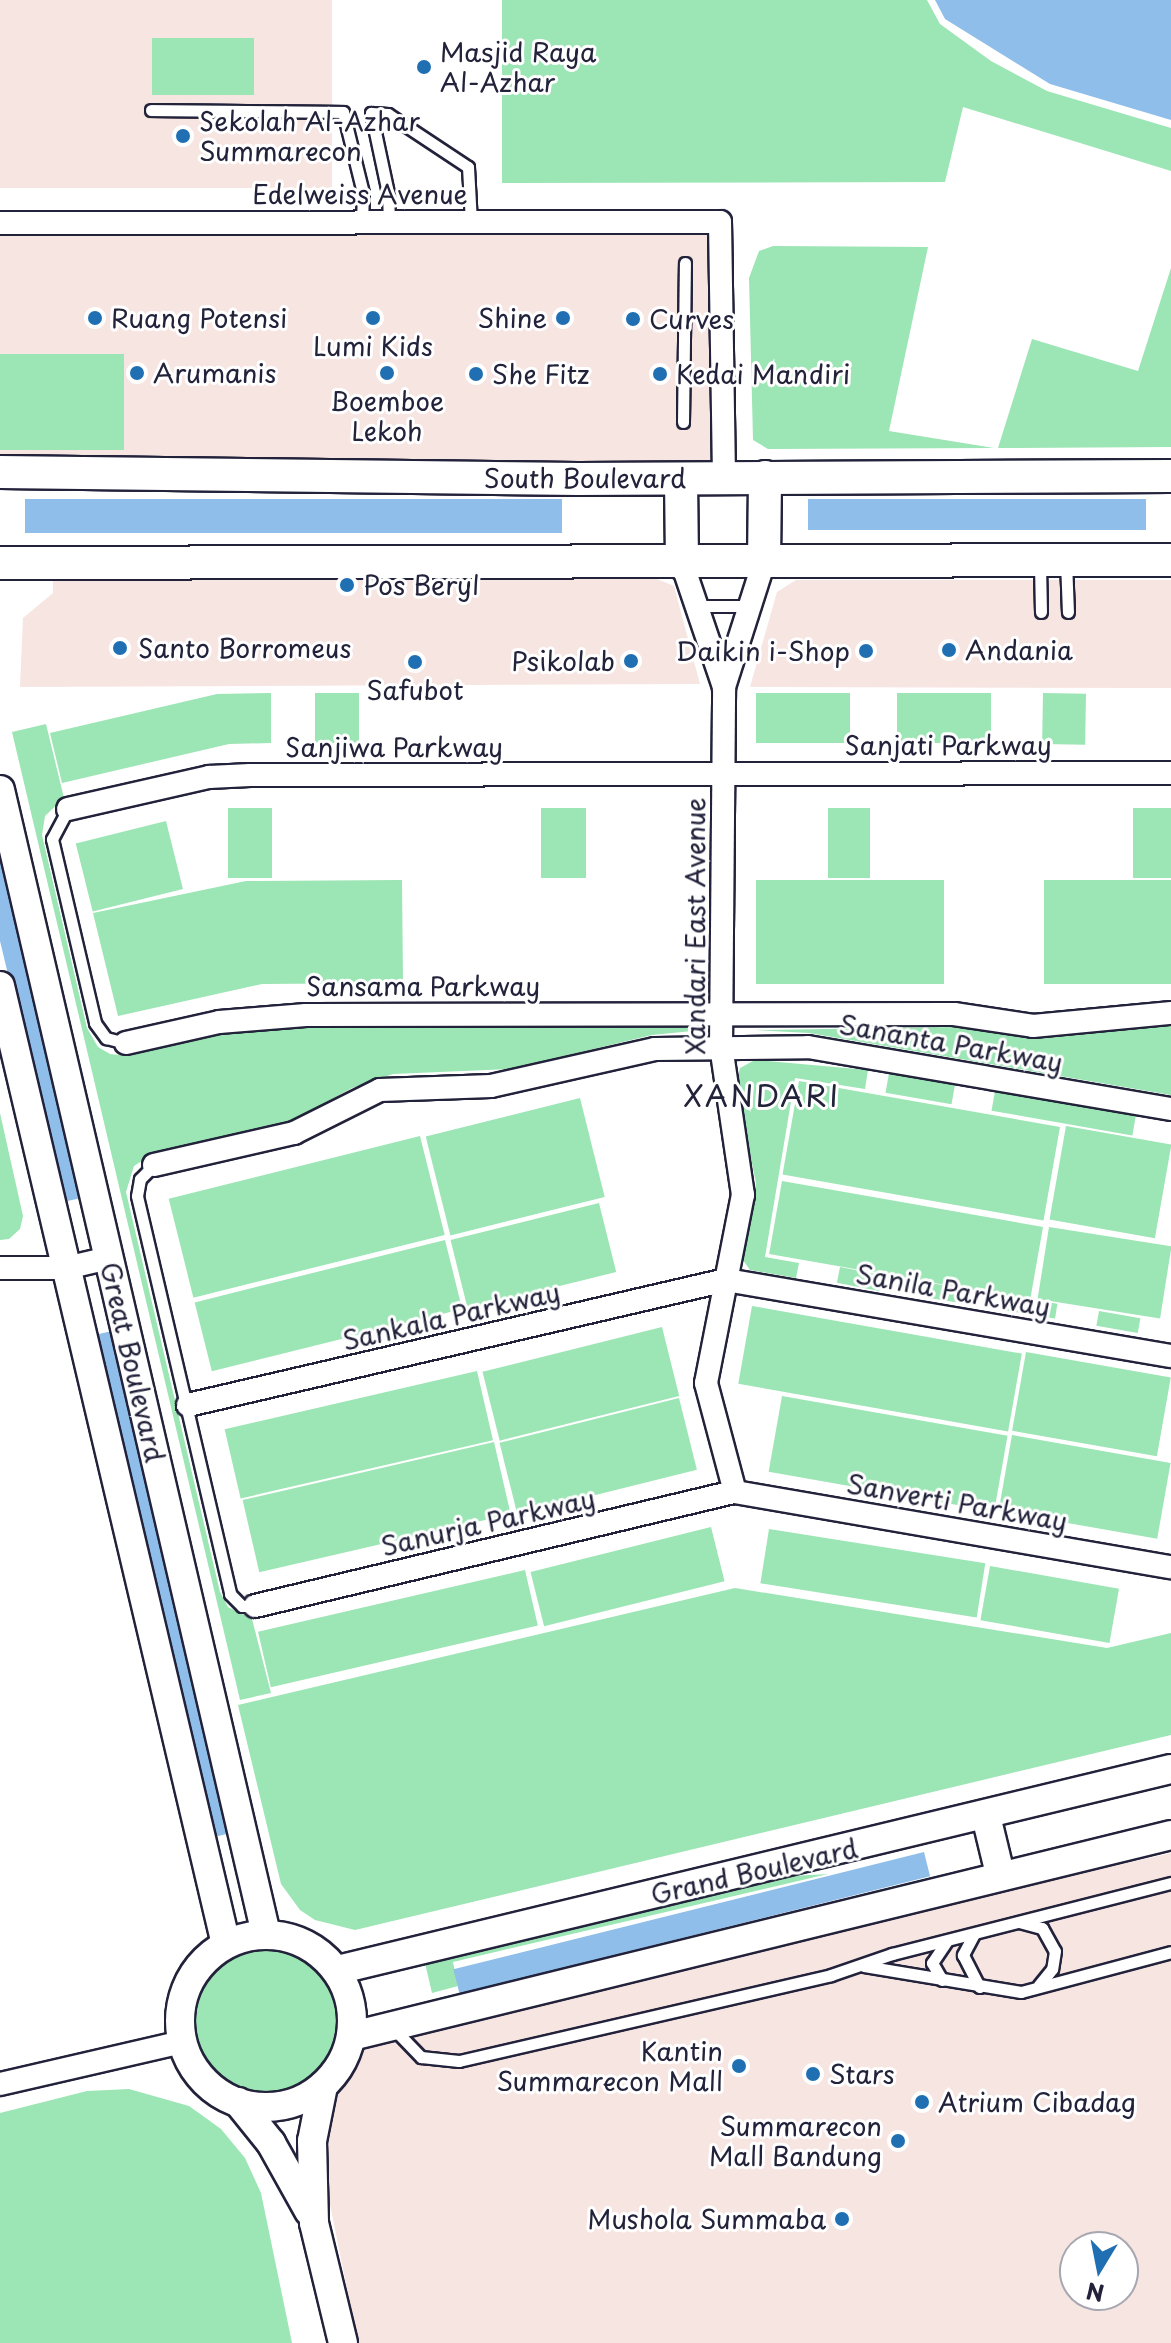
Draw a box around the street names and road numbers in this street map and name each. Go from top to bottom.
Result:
street label: Edelweiss Avenue [253,178,467,210]
street label: South Boulevard [483,462,687,494]
street label: Sanjati Parkway [843,729,1053,761]
street label: Sanjiwa Parkway [285,731,503,763]
street label: Xandari East Avenue [679,798,711,1054]
street label: Sansama Parkway [305,970,541,1002]
street label: Sananta Parkway [837,1008,1065,1078]
street label: Sanila Parkway [852,1257,1054,1323]
street label: Great Boulevard [95,1258,171,1466]
street label: Sankala Parkway [339,1276,563,1356]
street label: Sanverti Parkway [844,1467,1070,1537]
street label: Sanurja Parkway [378,1482,598,1562]
street label: Grand Boulevard [647,1832,861,1910]

